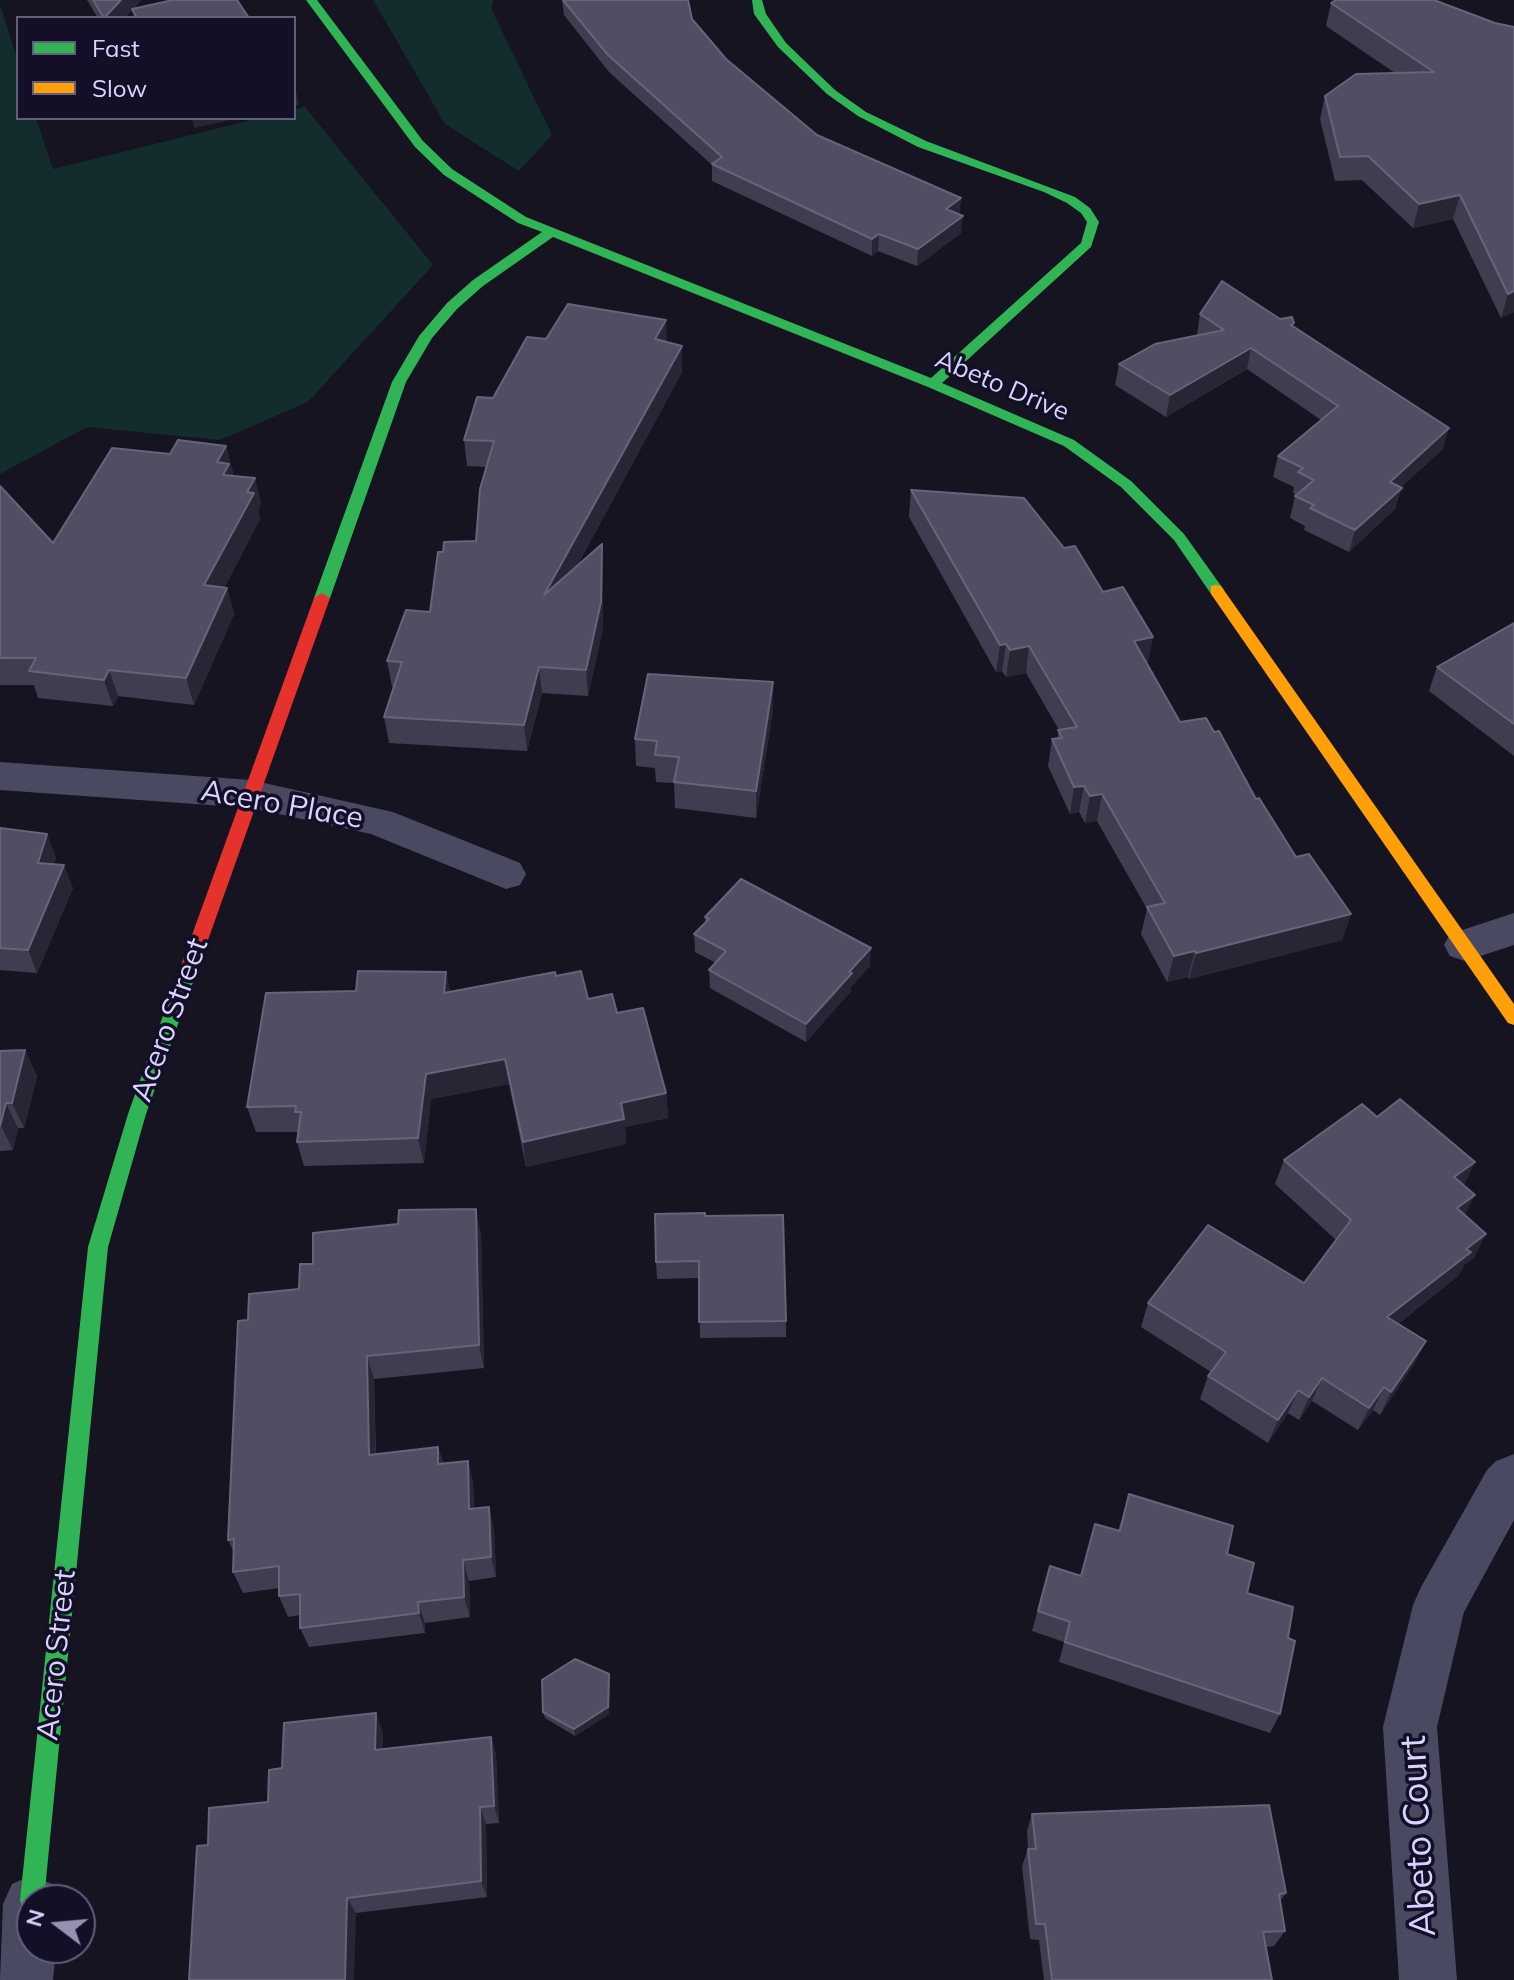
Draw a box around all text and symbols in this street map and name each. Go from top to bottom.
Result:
legend [16,16,296,120]
text: Fast [92,33,140,63]
text: Slow [92,73,147,103]
street label: Abeto Drive [930,344,1074,428]
street label: Acero Place [198,773,366,837]
street label: Acero Street [124,933,216,1107]
street label: Acero Street [30,1568,84,1742]
street label: Abeto Court [1392,1734,1446,1938]
north arrow [16,1884,96,1964]
text: N [19,1906,51,1930]

